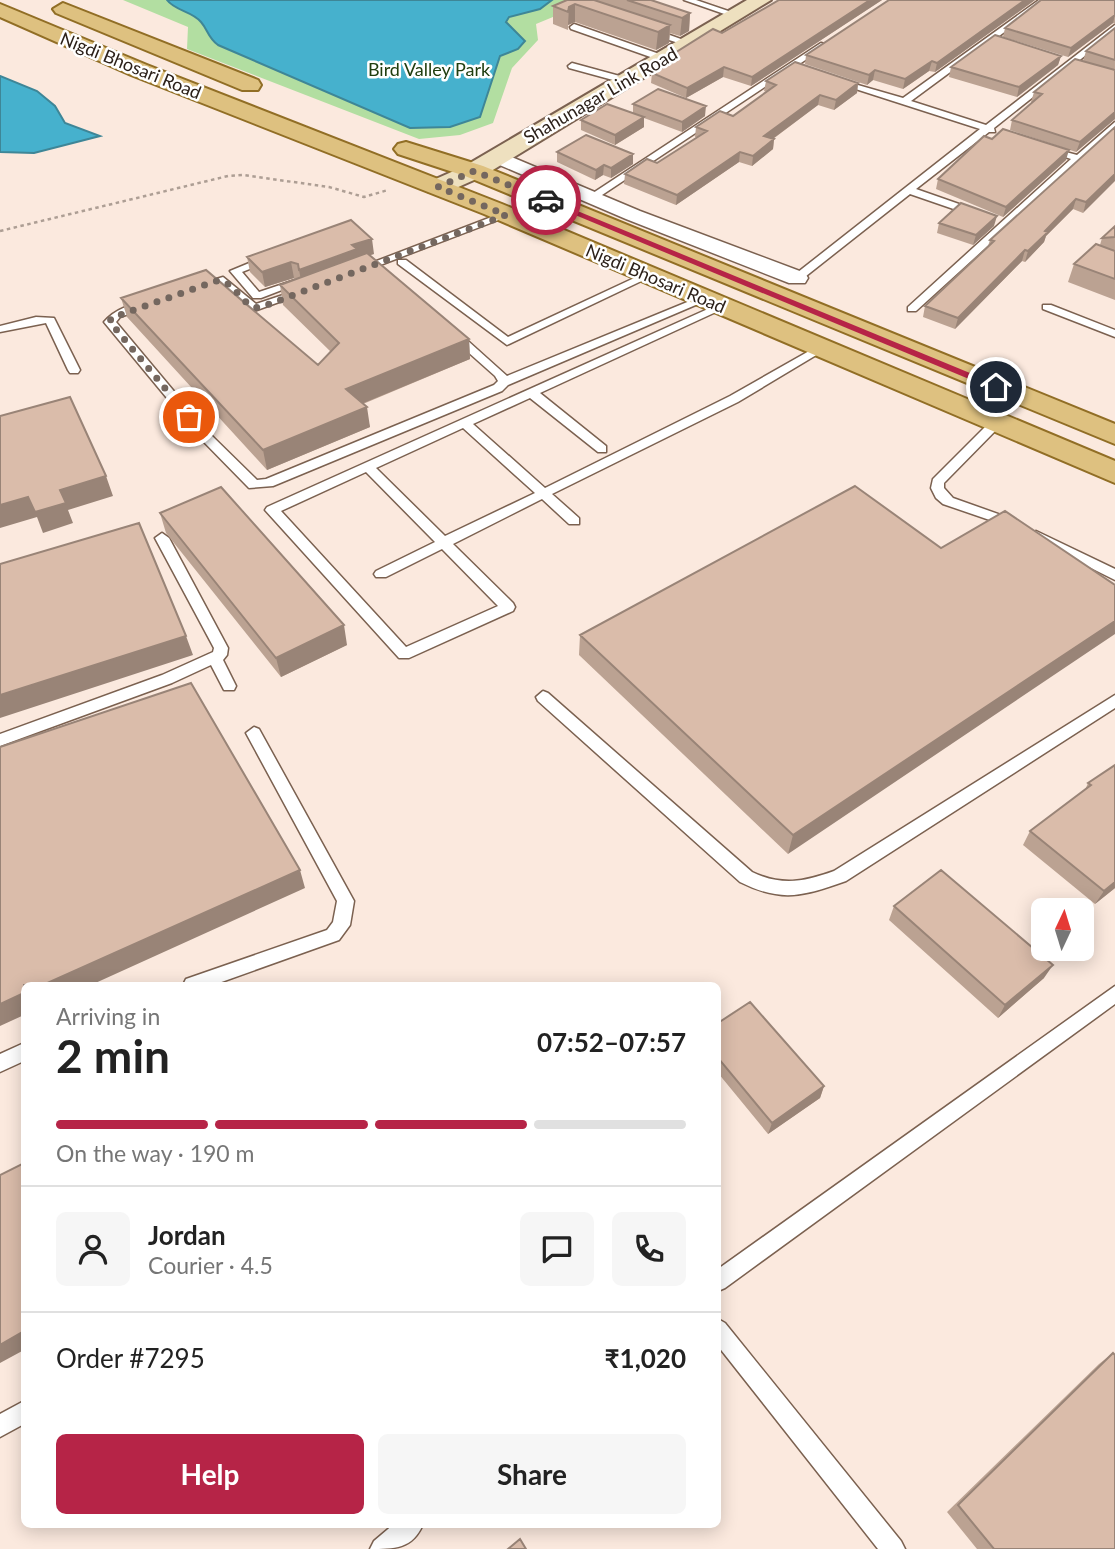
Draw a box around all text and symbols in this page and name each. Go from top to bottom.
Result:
street label: Nigdi Bhosari Road [57,27,205,103]
street label: Shahunagar Link Road [519,42,681,148]
park label: Bird Valley Park [368,58,491,80]
courier [511,165,581,235]
icon: car [527,181,565,219]
street label: Nigdi Bhosari Road [583,239,729,317]
pin [966,357,1026,417]
icon: home [977,368,1015,406]
pin [159,387,219,447]
icon: bag [170,398,208,436]
north arrow [1031,898,1094,961]
map controls [1031,898,1094,961]
text: Arriving in [56,1002,160,1030]
text: 07:52–07:57 [537,1026,686,1058]
text: 2 min [56,1028,170,1083]
text: On the way · 190 m [56,1139,255,1167]
button: person [56,1212,130,1286]
button: chat [520,1212,594,1286]
button: phone [612,1212,686,1286]
text: Jordan [148,1219,226,1251]
text: Courier · 4.5 [148,1251,273,1279]
text: Order #7295 [56,1342,205,1374]
text: ₹1,020 [605,1342,686,1374]
button: Help [56,1434,364,1514]
button: Share [378,1434,686,1514]

